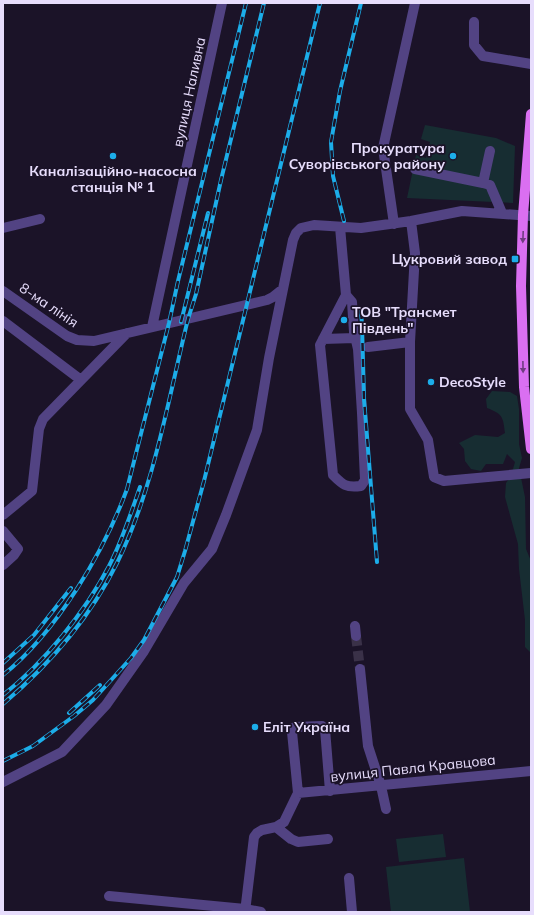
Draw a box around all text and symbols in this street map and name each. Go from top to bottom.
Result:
street label: вулиця Наливна [169,35,209,149]
place label: Прокуратура Суворівського району [289,139,445,173]
marker: Каналізаційно-насосна станція № 1 [108,151,118,161]
marker: Прокуратура Суворівського району [448,151,458,161]
place label: Каналізаційно-насосна станція № 1 [29,162,197,196]
one-way arrow [520,231,526,244]
place label: Цукровий завод [392,250,507,268]
marker: Цукровий завод [510,254,520,264]
street label: 8-ма лінія [16,279,82,331]
place label: ТОВ "Трансмет Південь" [352,303,457,337]
marker: ТОВ "Трансмет Південь" [339,315,349,325]
one-way arrow [520,361,527,373]
place label: DecoStyle [439,373,506,391]
marker: DecoStyle [426,377,436,387]
place label: Еліт Україна [263,718,350,736]
marker: Еліт Україна [250,722,260,732]
street label: вулиця Павла Кравцова [330,750,496,786]

